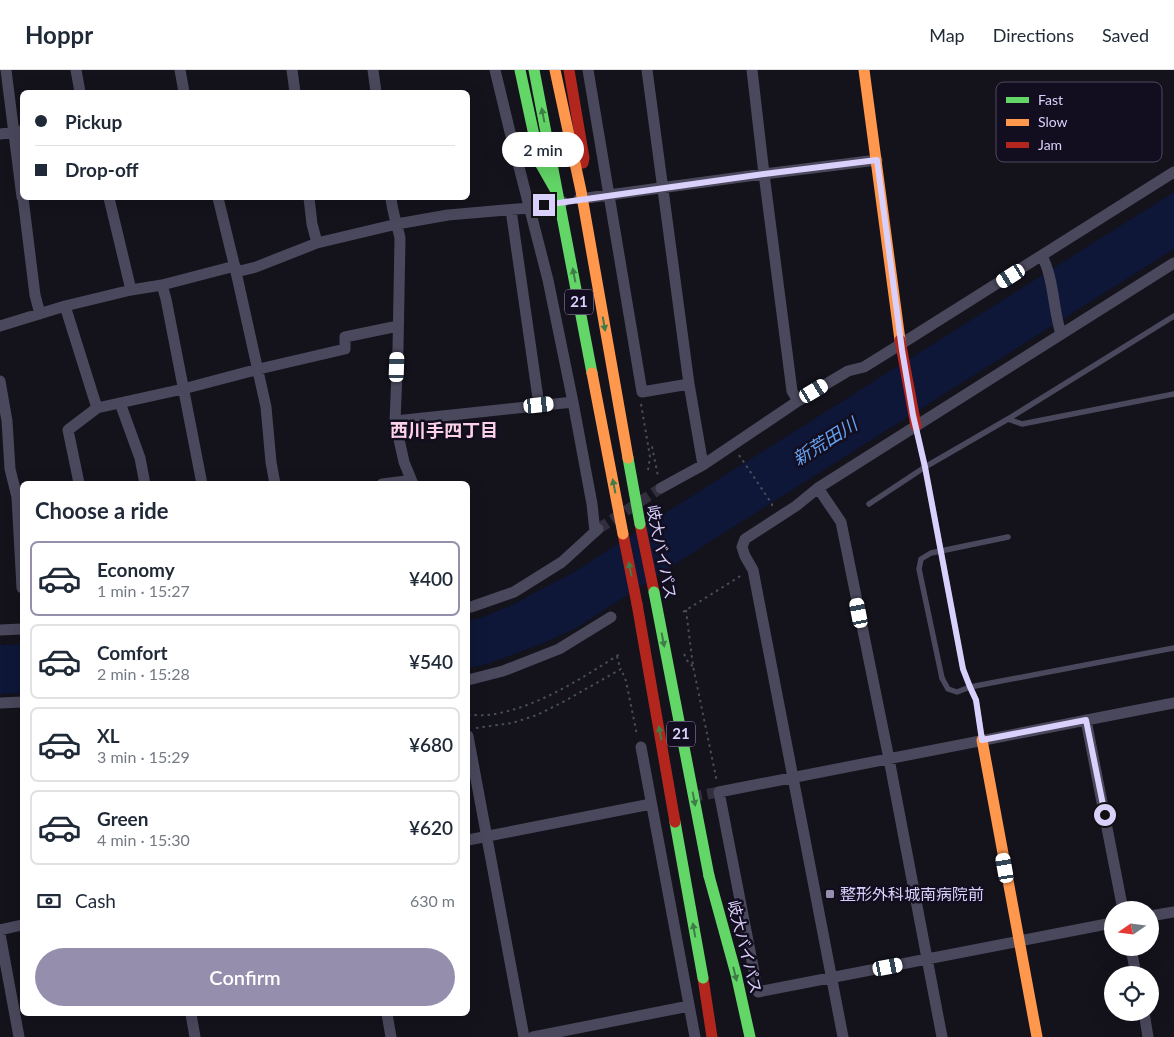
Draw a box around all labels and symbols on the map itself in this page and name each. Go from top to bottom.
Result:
legend [996,82,1162,162]
text: Fast [1038,91,1063,108]
one-way arrow [539,107,547,123]
text: Slow [1038,113,1068,130]
callout: 2 min [503,132,585,168]
text: Jam [1038,136,1062,153]
route end [533,194,555,216]
car [994,262,1027,290]
one-way arrow [569,266,577,282]
road number: 21 [565,290,593,314]
one-way arrow [601,316,609,332]
car [388,352,405,382]
car [797,377,830,405]
car [523,396,554,414]
water label: 新荒田川 [788,412,863,470]
district label: 西川手四丁目 [390,419,498,441]
one-way arrow [609,477,617,493]
street label: 岐大バイパス [644,503,681,601]
one-way arrow [625,560,633,576]
car [848,597,869,629]
one-way arrow [659,632,667,648]
road number: 21 [667,722,695,746]
one-way arrow [655,724,663,740]
one-way arrow [690,791,698,807]
route start [1094,804,1116,826]
car [995,852,1014,884]
place label: 整形外科城南病院前 [840,884,984,903]
marker: 整形外科城南病院前 [824,888,836,900]
street label: 岐大バイパス [725,898,766,996]
north arrow [1104,901,1159,956]
one-way arrow [690,922,698,938]
car [871,957,904,977]
one-way arrow [731,966,739,981]

